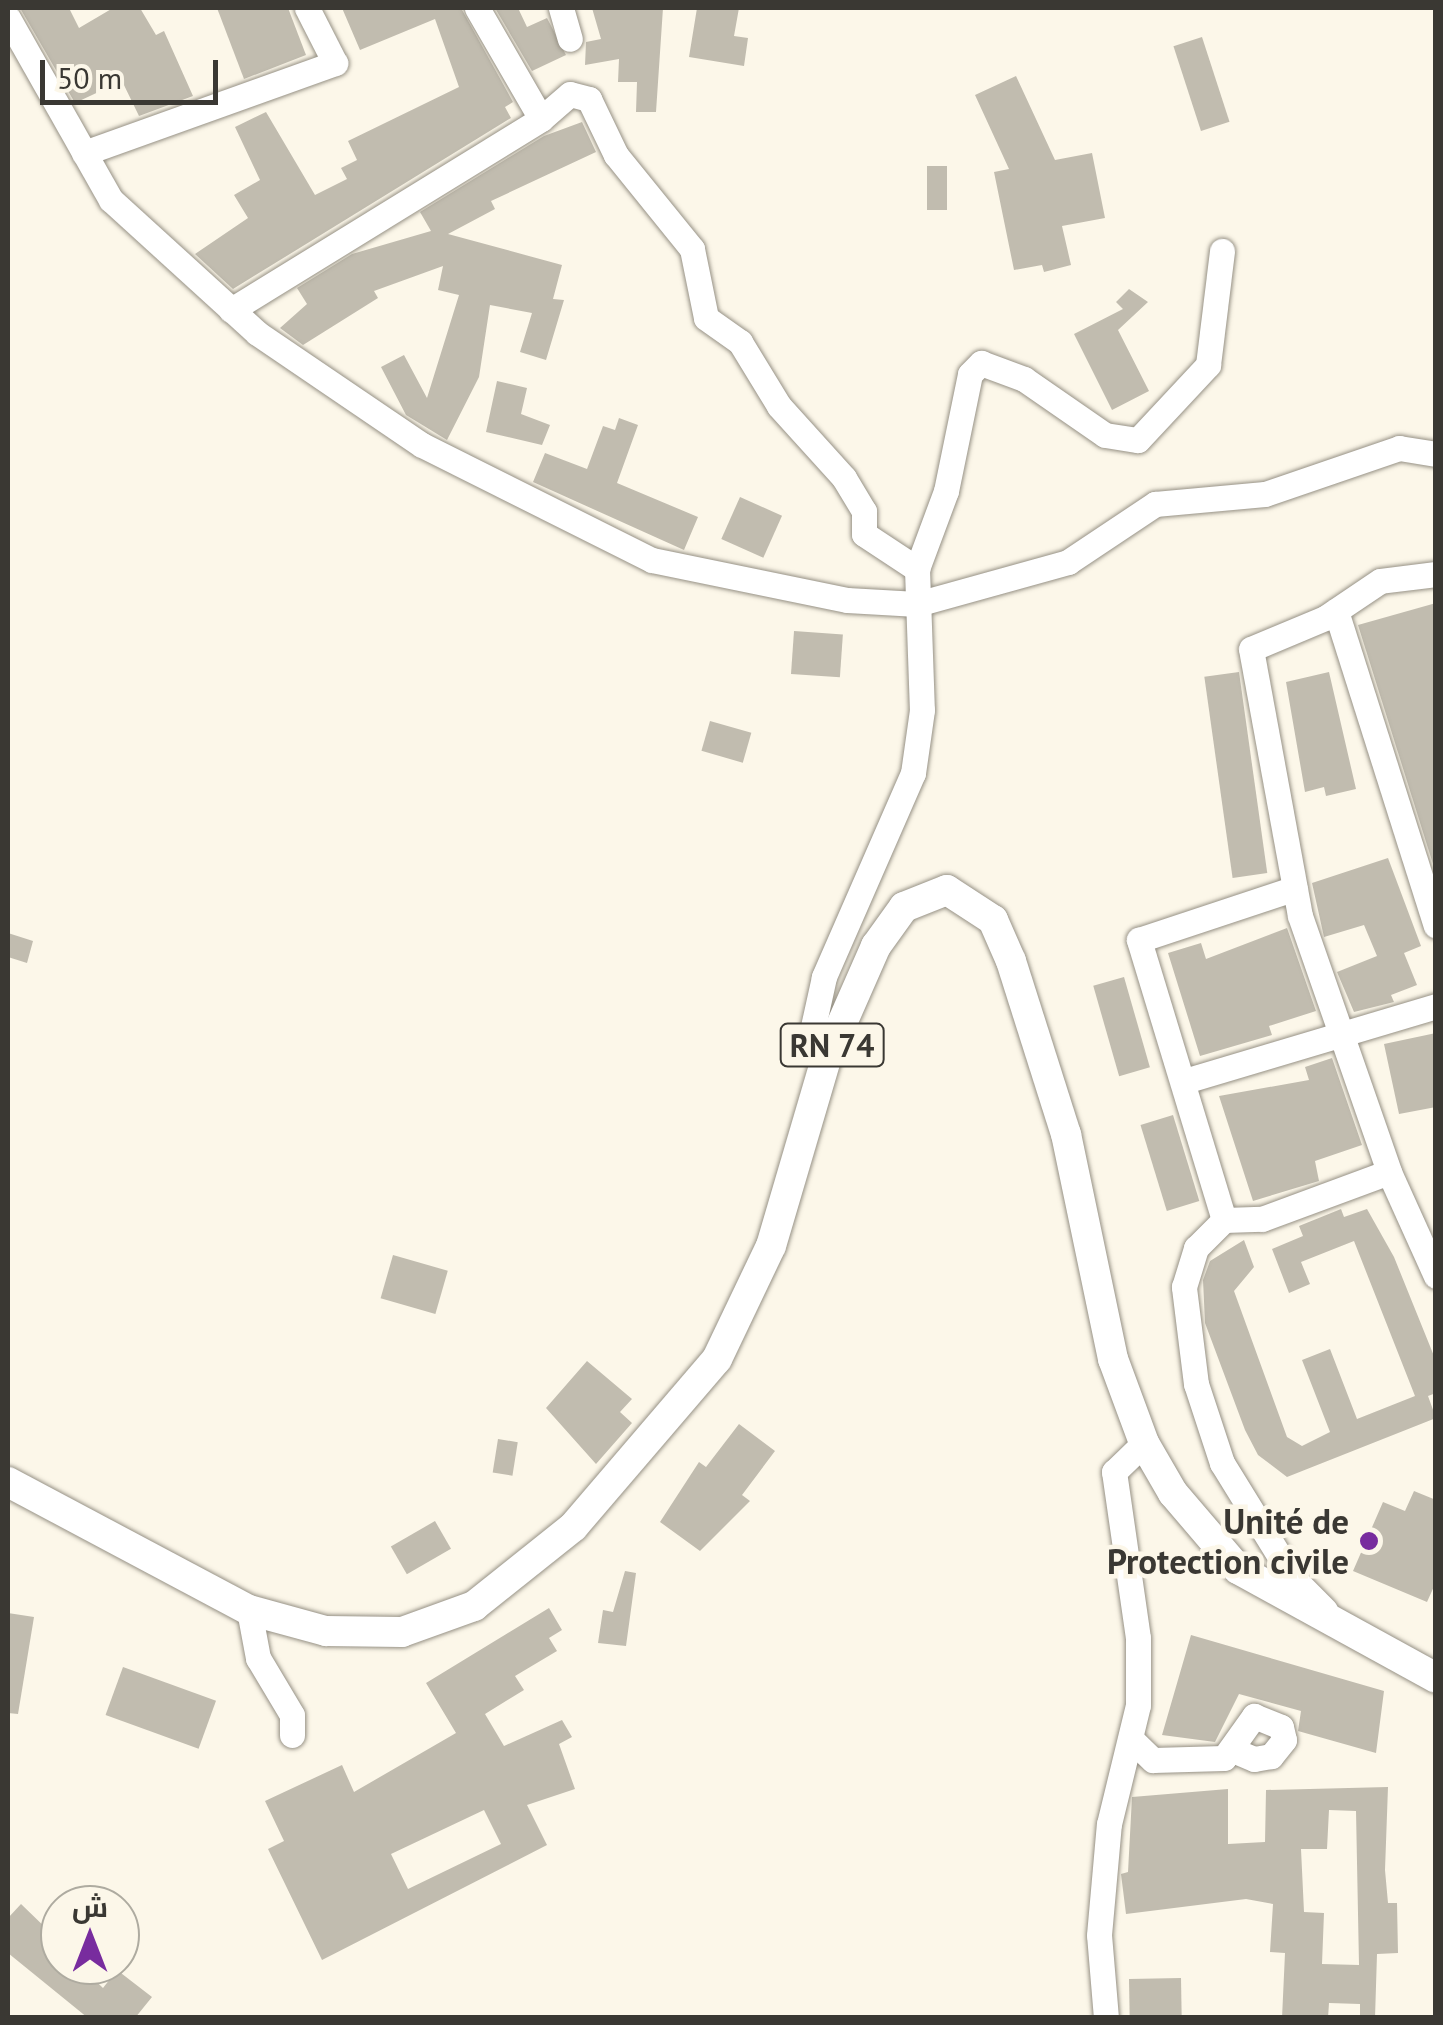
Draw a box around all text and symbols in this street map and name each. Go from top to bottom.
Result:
scale bar [45,40,222,102]
text: 50 m [57,58,122,97]
road number: RN 74 [780,1018,884,1072]
place label: Unité de Protection civile [1107,1500,1349,1582]
marker: Unité de Protection civile [1358,1530,1380,1552]
north arrow [40,1885,140,1985]
text: ش [72,1888,108,1925]

